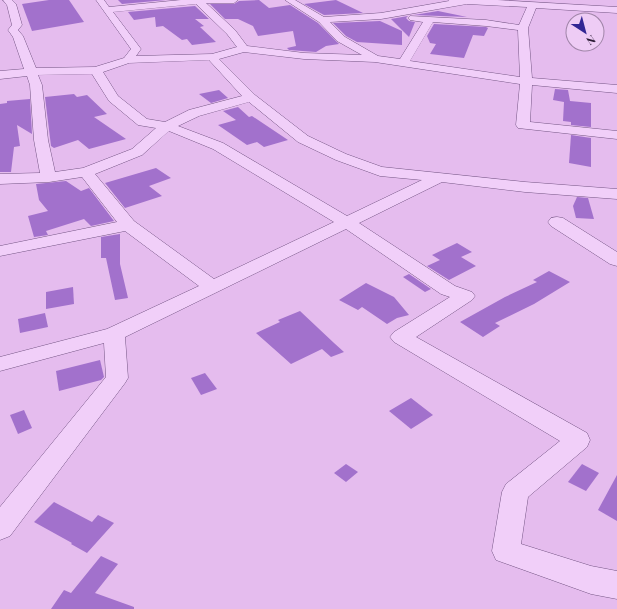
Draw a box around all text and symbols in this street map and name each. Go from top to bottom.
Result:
north arrow [565,12,605,52]
text: N [584,32,599,49]

